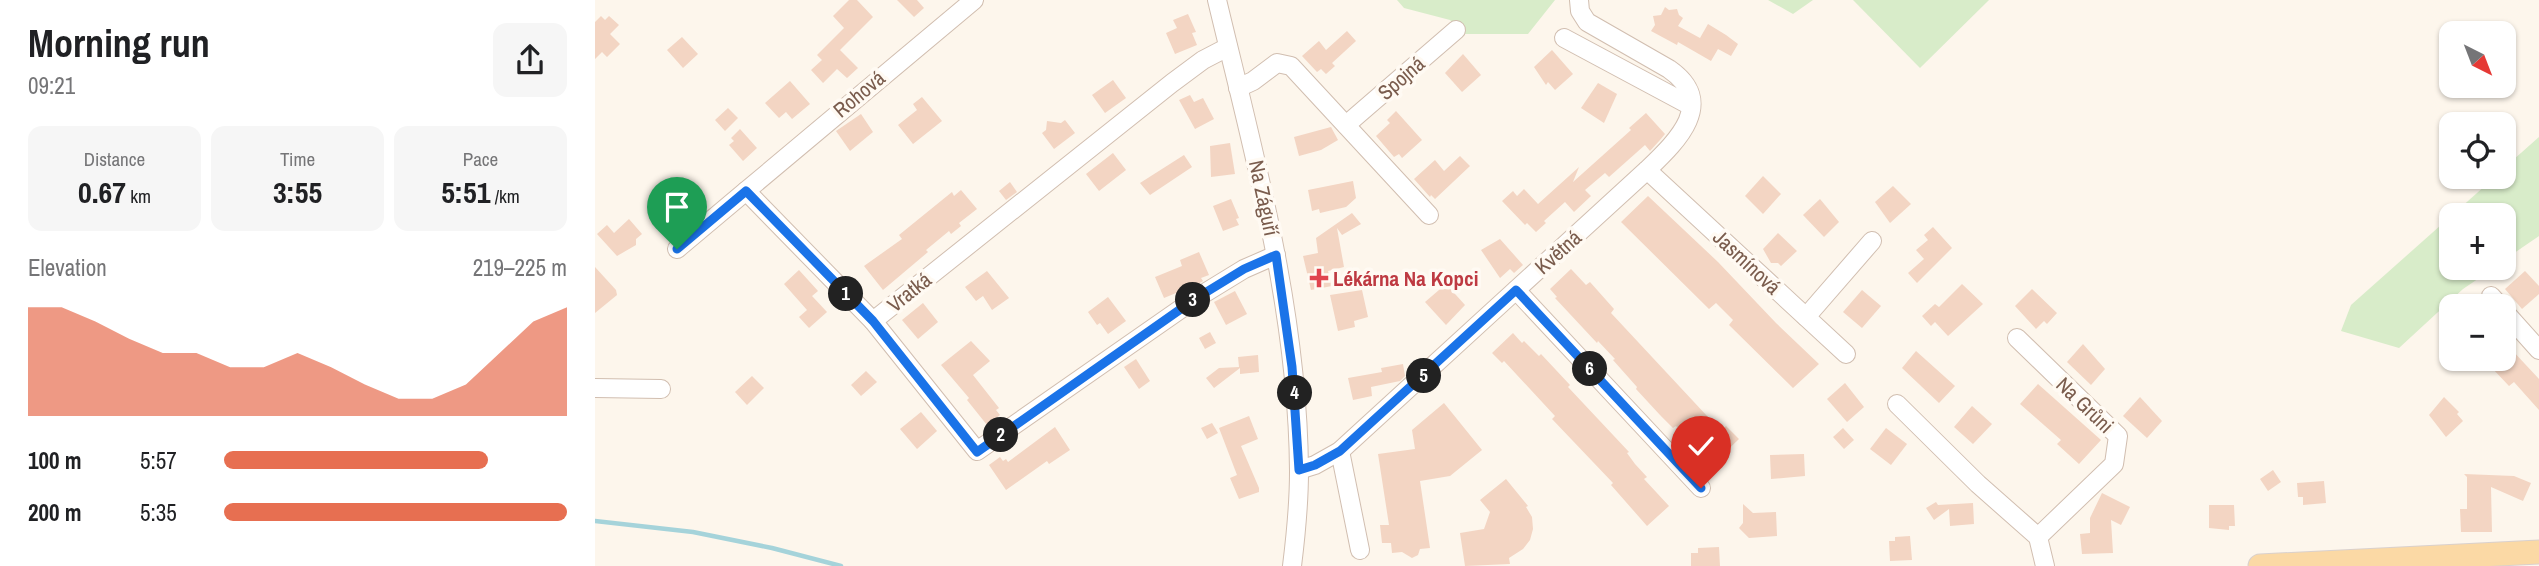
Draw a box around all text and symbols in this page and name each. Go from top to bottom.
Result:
text: Morning run [28,18,210,69]
north arrow [2439,21,2517,98]
map controls [2439,21,2516,371]
button: share [493,23,567,97]
street label: Spojná [1371,49,1431,107]
street label: Rohová [827,64,891,124]
text: 09:21 [28,70,75,101]
button: locate [2439,112,2516,189]
text: Distance [84,146,145,172]
text: Time [280,146,315,172]
text: Pace [463,146,498,172]
street label: Na Záguří [1242,158,1286,239]
text: 0.67 [78,172,126,212]
text: 3:55 [273,172,322,212]
text: 5:51 [441,172,490,212]
pin [647,177,707,249]
text: km [126,183,151,209]
text: /km [490,183,520,209]
icon: arrive [658,188,696,226]
button: + [2439,203,2516,280]
street label: Květná [1528,223,1588,281]
street label: Jasmínová [1707,223,1788,301]
text: Elevation [28,252,107,283]
text: 219–225 m [473,252,567,283]
place label: Lékárna Na Kopci [1333,264,1478,293]
street label: Vratká [881,265,938,319]
marker: Lékárna Na Kopci [1311,270,1327,286]
pin: 1 [828,276,863,312]
text: 1 [841,280,850,306]
pin: 3 [1175,282,1211,318]
text: 3 [1188,286,1197,312]
button: − [2439,294,2516,371]
pin: 6 [1573,352,1607,386]
text: 6 [1585,355,1594,381]
pin: 5 [1407,358,1441,394]
text: 5 [1419,362,1428,388]
street label: Na Grůni [2050,370,2120,440]
pin: 4 [1277,376,1313,410]
text: 4 [1290,379,1299,405]
pin [1671,416,1731,488]
pin: 2 [983,418,1019,452]
text: 2 [996,421,1005,447]
icon: check [1682,427,1720,465]
text: 100 m [28,445,81,476]
text: 5:57 [140,445,177,476]
text: 200 m [28,497,81,528]
text: 5:35 [140,497,177,528]

